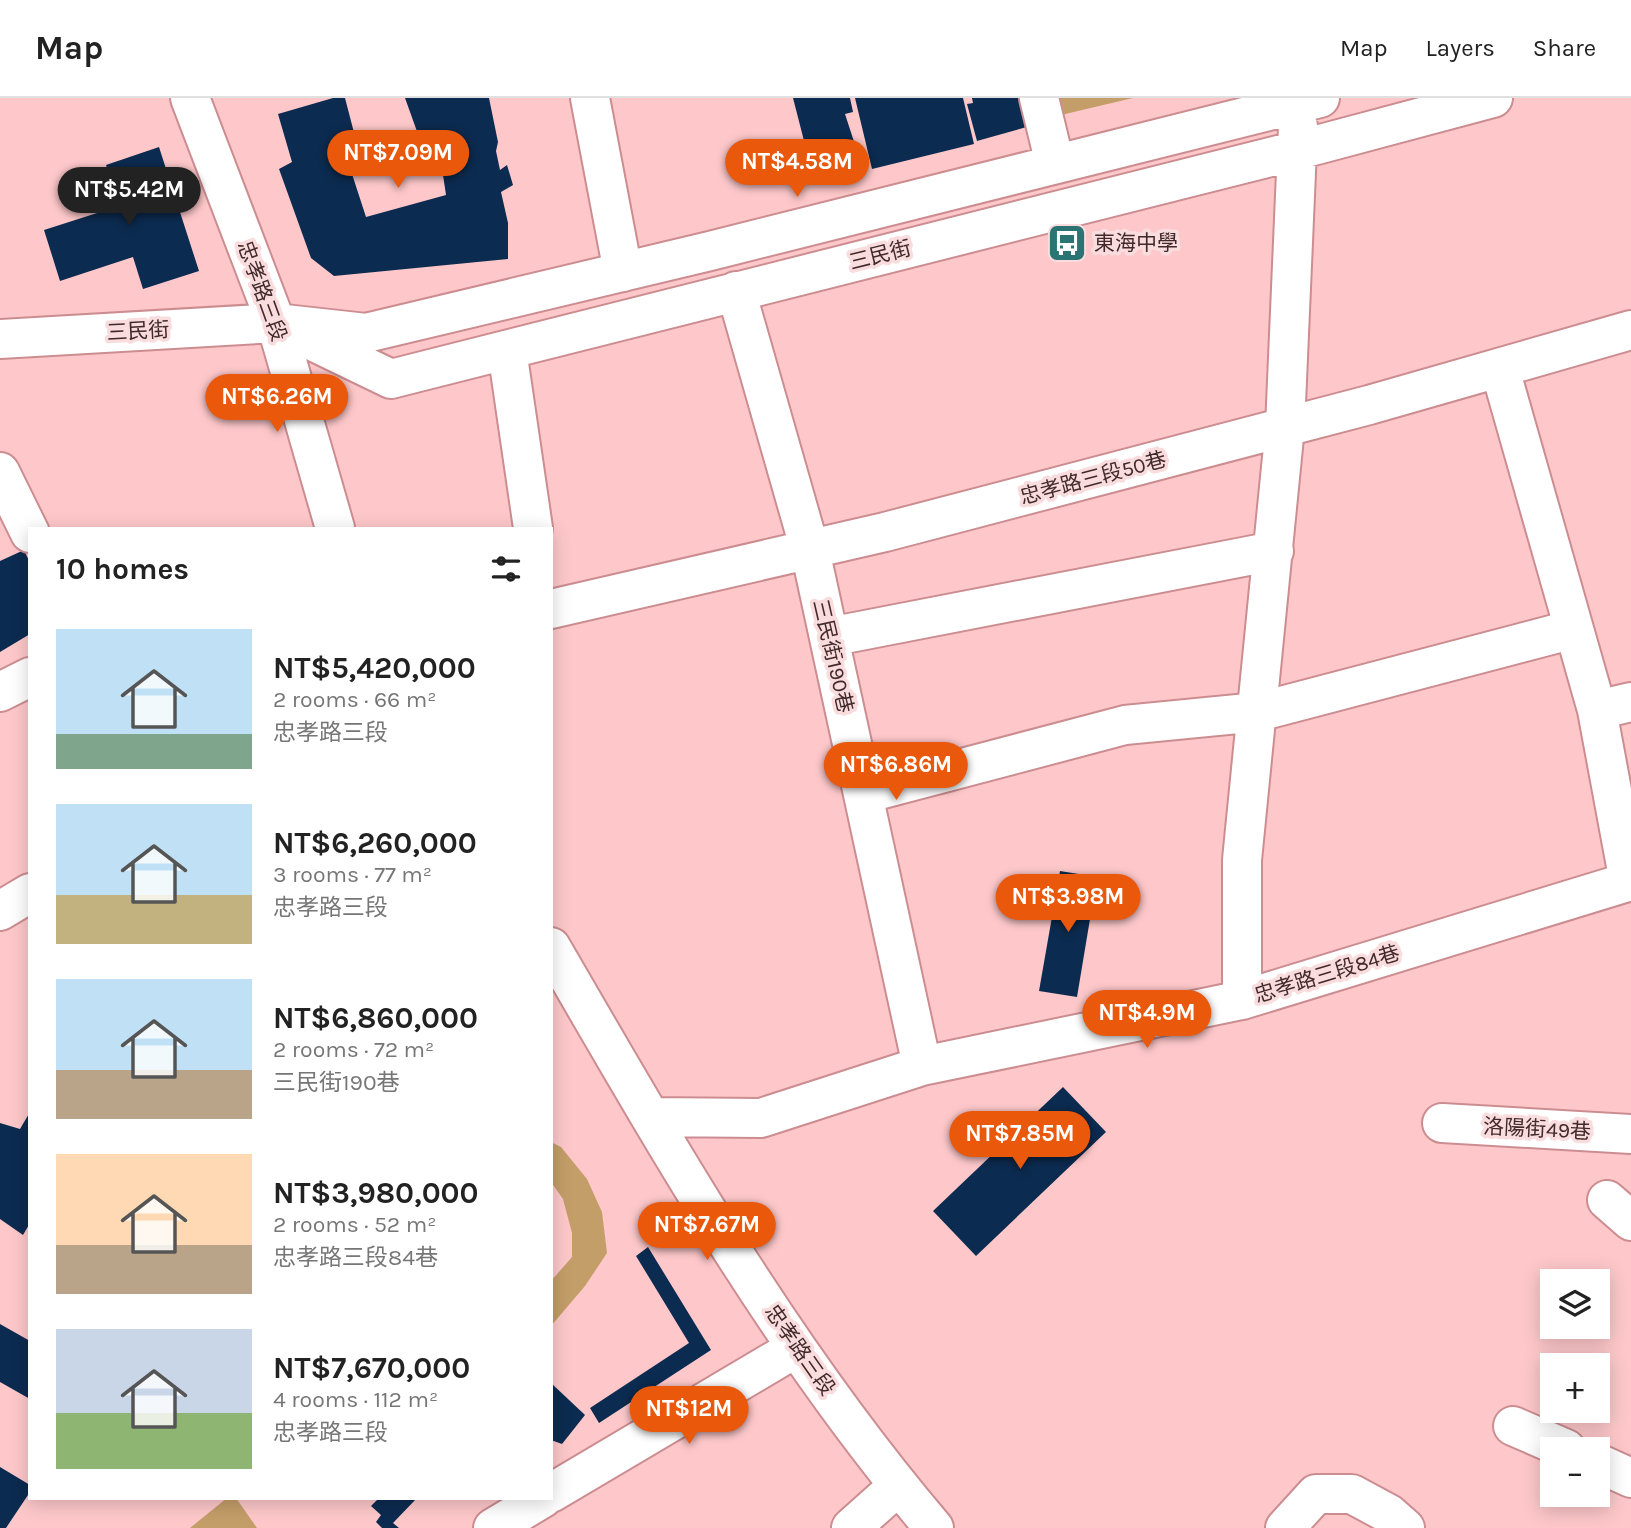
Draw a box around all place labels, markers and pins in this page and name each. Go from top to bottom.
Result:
pin: NT$7.09M [326,130,470,190]
pin: NT$4.58M [725,140,869,199]
pin: NT$5.42M [57,167,201,227]
bus stop icon: 東海中學 [1046,222,1088,264]
place label: 東海中學 [1094,231,1178,255]
pin: NT$6.26M [205,374,349,434]
pin: NT$6.86M [824,742,968,802]
pin: NT$3.98M [996,874,1140,934]
pin: NT$4.9M [1082,990,1212,1050]
pin: NT$7.85M [948,1112,1092,1171]
pin: NT$7.67M [635,1202,779,1262]
pin: NT$12M [632,1386,746,1446]

